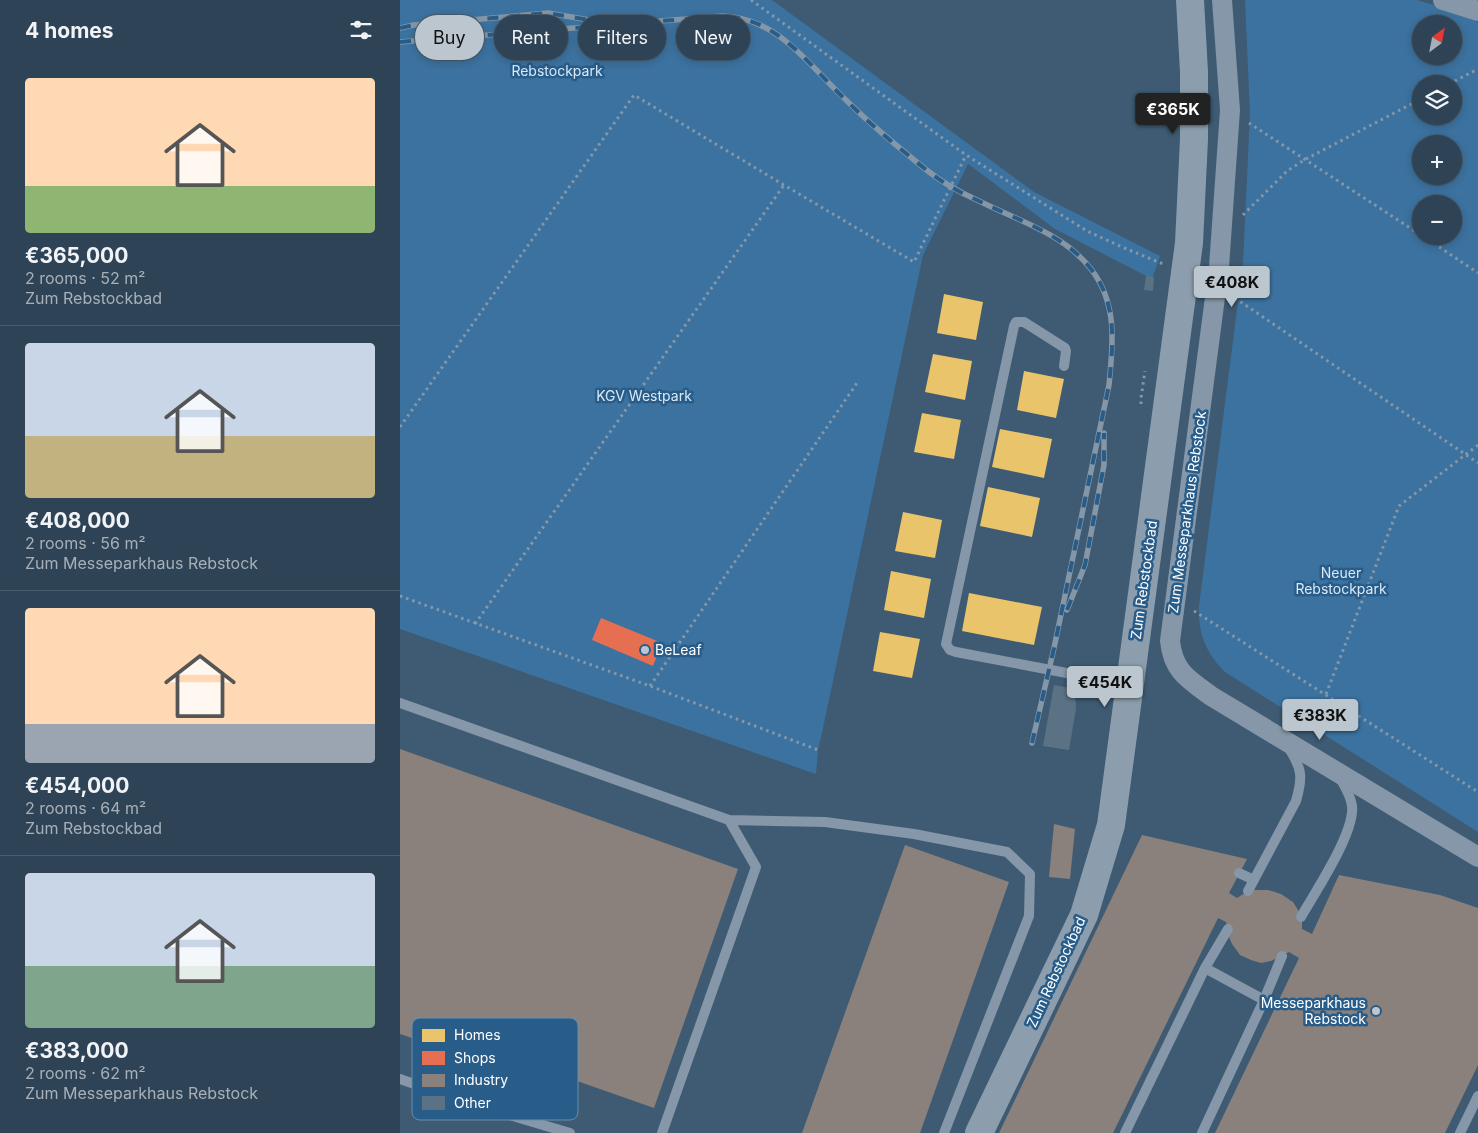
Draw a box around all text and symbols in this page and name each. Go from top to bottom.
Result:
chip: Buy [415,15,484,60]
chip: Rent [494,15,568,60]
chip: Filters [578,15,666,60]
chip: New [676,15,750,60]
north arrow [1412,15,1462,65]
map controls [1412,15,1462,245]
icon: filters [347,16,375,44]
text: 4 homes [25,18,114,43]
park label: Rebstockpark [511,62,603,79]
button: layers [1412,75,1462,125]
pin: €365K [1138,92,1208,135]
text: €365K [1146,99,1200,119]
icon: home [155,110,245,200]
button: + [1412,135,1462,185]
button: − [1412,195,1462,245]
text: €365,000 [25,243,128,268]
pin: €408K [1197,266,1267,308]
text: 2 rooms · 52 m² [25,268,145,288]
text: €408K [1205,272,1259,292]
text: Zum Rebstockbad [25,288,162,308]
icon: home [155,376,245,466]
park label: KGV Westpark [596,387,692,404]
street label: Zum Messeparkhaus Rebstock [1164,409,1209,614]
text: €408,000 [25,508,130,533]
street label: Zum Rebstockbad [1127,519,1160,640]
text: 2 rooms · 56 m² [25,533,146,553]
text: Zum Messeparkhaus Rebstock [25,553,258,573]
park label: Neuer Rebstockpark [1295,564,1387,597]
icon: home [155,641,245,731]
place label: BeLeaf [655,641,702,658]
marker: BeLeaf [639,644,651,656]
pin: €454K [1070,666,1140,708]
text: €454K [1078,672,1132,692]
pin: €383K [1285,698,1355,741]
text: €383K [1293,705,1347,725]
text: €454,000 [25,773,129,798]
text: 2 rooms · 64 m² [25,798,146,818]
text: Zum Rebstockbad [25,818,162,838]
icon: home [155,906,245,996]
street label: Zum Rebstockbad [1023,914,1089,1030]
place label: Messeparkhaus Rebstock [1261,994,1366,1027]
marker: Messeparkhaus Rebstock [1370,1005,1382,1017]
legend [412,1018,578,1120]
text: Homes [454,1026,501,1043]
text: €383,000 [25,1038,129,1063]
text: Shops [454,1049,496,1066]
text: 2 rooms · 62 m² [25,1063,146,1083]
text: Industry [454,1071,508,1088]
text: Zum Messeparkhaus Rebstock [25,1083,258,1103]
text: Other [454,1094,491,1111]

